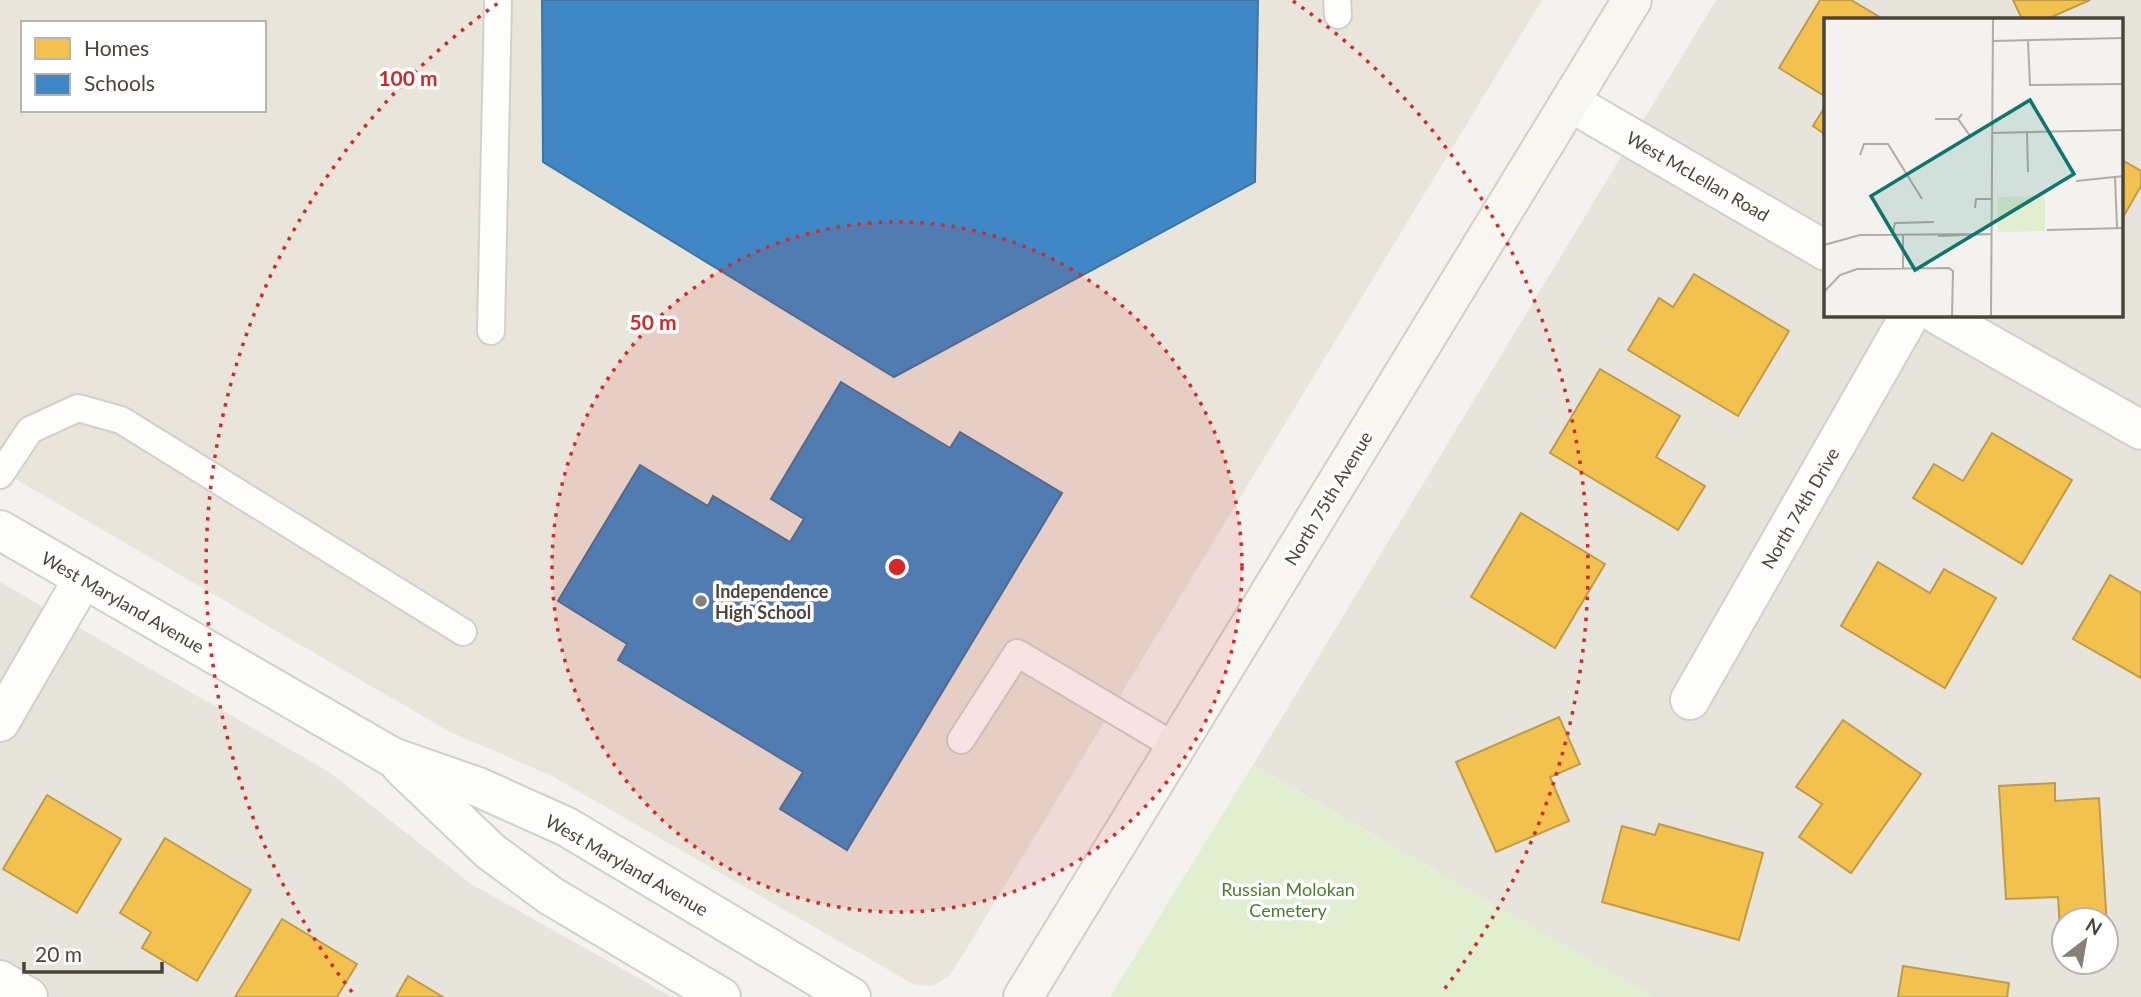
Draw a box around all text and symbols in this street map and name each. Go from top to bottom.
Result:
inset map [1824,18,2124,317]
legend [21,21,266,112]
text: Homes [84,35,149,60]
text: 100 m [378,65,438,90]
text: Schools [84,70,155,95]
street label: West McLellan Road [1623,126,1773,226]
text: 50 m [629,309,677,334]
street label: North 75th Avenue [1279,427,1377,569]
street label: North 74th Drive [1756,444,1844,572]
street label: West Maryland Avenue [38,546,208,658]
centre of rings [885,555,909,579]
place label: Independence High School [715,580,829,623]
marker: Independence High School [693,593,709,609]
street label: West Maryland Avenue [542,809,712,921]
park label: Russian Molokan Cemetery [1221,878,1355,921]
north arrow [2050,906,2120,976]
text: N [2082,912,2106,940]
scale bar [24,930,163,974]
text: 20 m [35,941,82,966]

